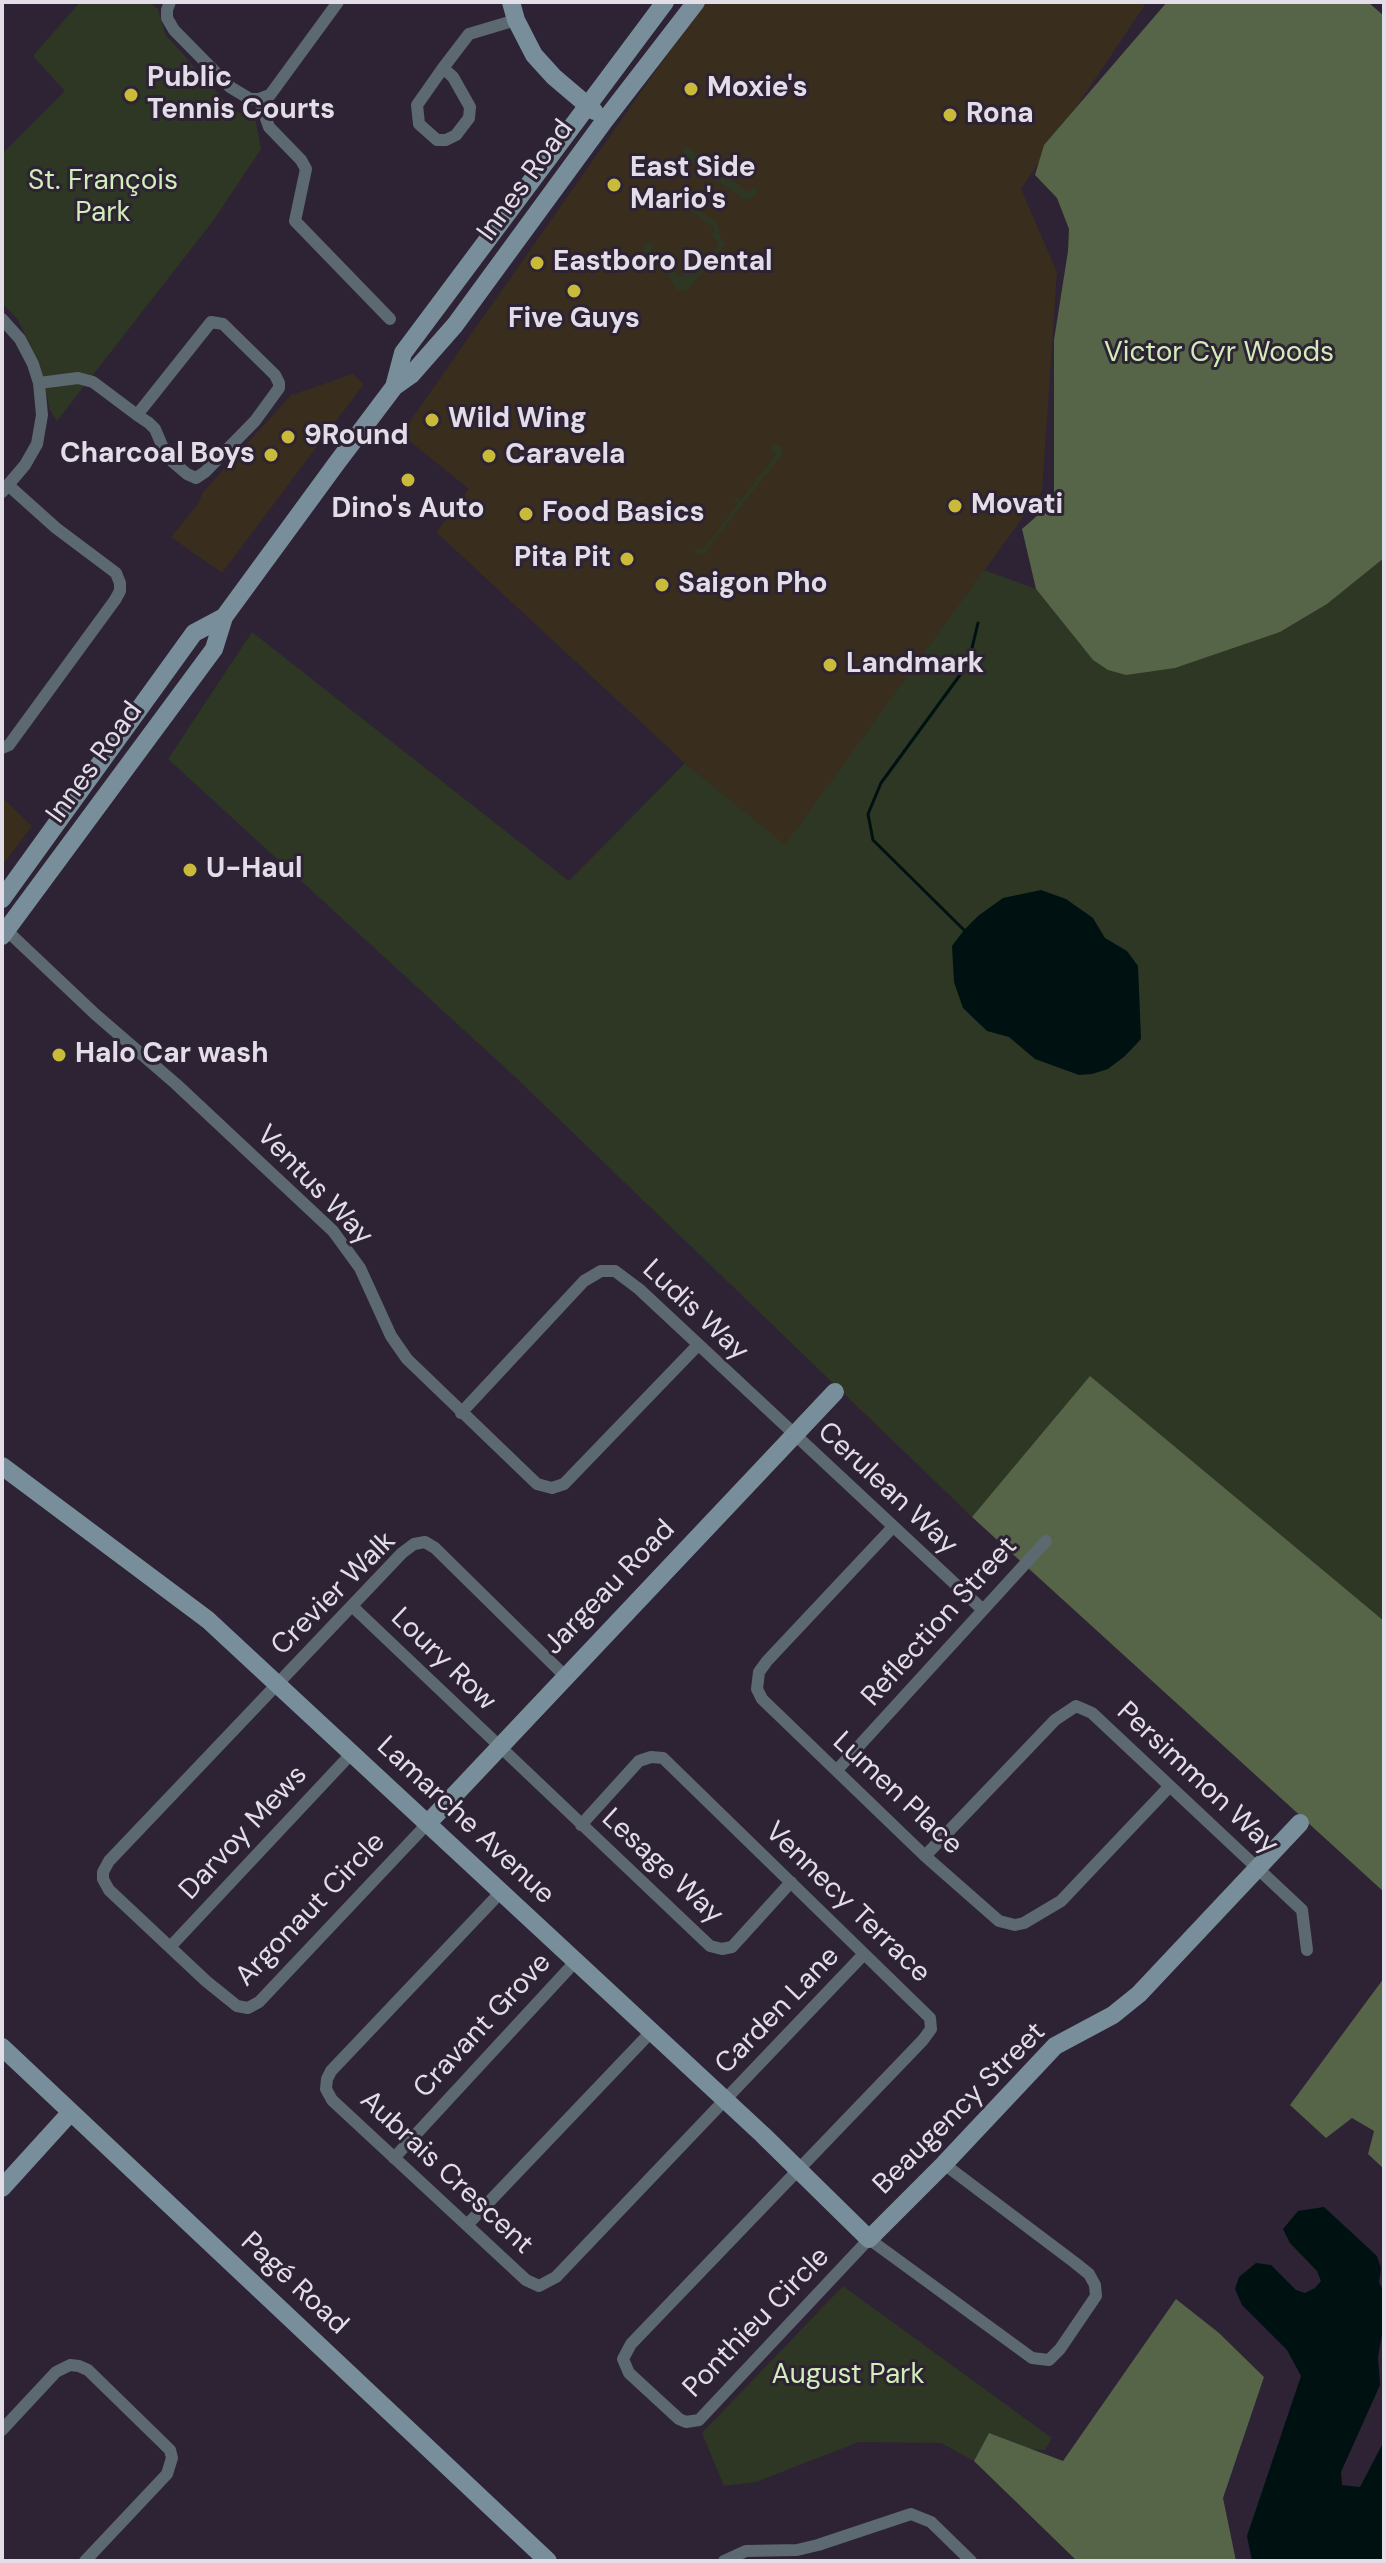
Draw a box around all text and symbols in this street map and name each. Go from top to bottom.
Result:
place label: Public Tennis Courts [147,62,335,128]
place label: Moxie's [707,72,808,106]
marker: Moxie's [682,80,700,98]
marker: Public Tennis Courts [122,86,140,104]
place label: Rona [966,98,1034,132]
marker: Rona [941,106,959,124]
street label: Innes Road [471,114,581,248]
place label: East Side Mario's [630,152,756,218]
park label: St. François Park [28,165,178,231]
marker: East Side Mario's [605,176,623,194]
place label: Eastboro Dental [553,246,773,280]
marker: Eastboro Dental [528,254,546,272]
marker: Five Guys [565,282,583,300]
place label: Five Guys [508,303,640,337]
park label: Victor Cyr Woods [1104,337,1334,371]
place label: Wild Wing [448,403,587,437]
marker: Wild Wing [423,411,441,429]
place label: 9Round [304,420,409,454]
marker: 9Round [279,428,297,446]
place label: Charcoal Boys [60,438,255,472]
place label: Caravela [505,439,625,473]
marker: Charcoal Boys [262,446,280,464]
marker: Caravela [480,447,498,465]
marker: Dino's Auto [399,471,417,489]
place label: Movati [971,489,1063,523]
place label: Dino's Auto [331,493,485,527]
place label: Food Basics [542,497,705,531]
marker: Movati [946,497,964,515]
marker: Food Basics [517,505,535,523]
place label: Pita Pit [514,542,611,576]
marker: Pita Pit [618,550,636,568]
place label: Saigon Pho [678,568,828,602]
marker: Saigon Pho [653,576,671,594]
place label: Landmark [846,648,984,682]
marker: Landmark [821,656,839,674]
street label: Innes Road [40,696,150,830]
place label: U-Haul [206,853,302,887]
marker: U-Haul [181,861,199,879]
place label: Halo Car wash [75,1038,268,1072]
marker: Halo Car wash [50,1046,68,1064]
street label: Ventus Way [249,1119,379,1253]
street label: Ludis Way [635,1253,755,1369]
street label: Cerulean Way [810,1416,964,1562]
street label: Jargeau Road [537,1514,683,1662]
street label: Crevier Walk [265,1525,403,1663]
street label: Reflection Street [855,1530,1025,1714]
street label: Loury Row [383,1602,503,1718]
street label: Persimmon Way [1109,1696,1285,1862]
street label: Lumen Place [825,1726,969,1862]
street label: Lamarche Avenue [369,1730,561,1912]
street label: Darvoy Mews [173,1759,315,1907]
street label: Lesage Way [594,1802,730,1932]
street label: Vennecy Terrace [757,1816,937,1990]
street label: Argonaut Circle [229,1826,393,1994]
street label: Carden Lane [709,1940,847,2082]
street label: Cravant Grove [407,1947,559,2105]
street label: Beaugency Street [867,2016,1053,2202]
street label: Aubrais Crescent [352,2084,540,2262]
street label: Pagé Road [233,2226,355,2342]
street label: Ponthieu Circle [677,2241,837,2405]
park label: August Park [771,2359,925,2393]

